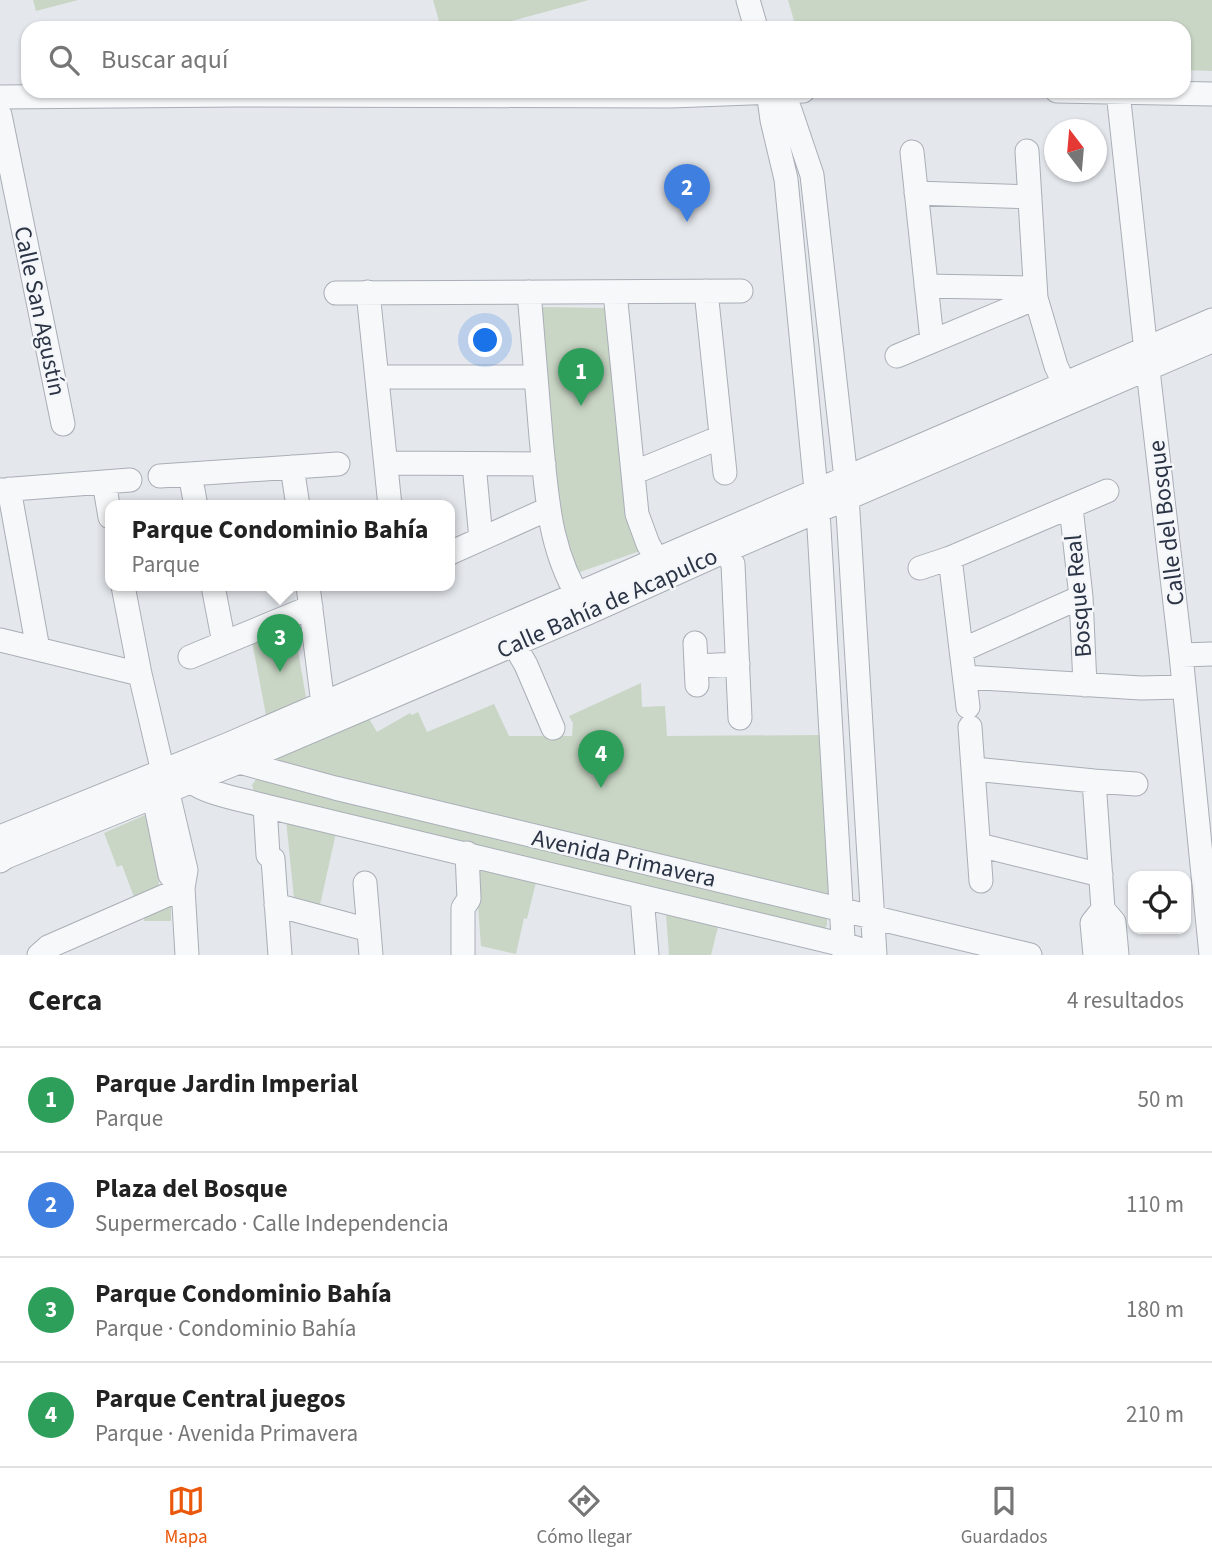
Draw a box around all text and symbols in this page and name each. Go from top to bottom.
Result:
search box [21,21,1191,98]
icon: search [45,41,83,79]
text: Buscar aquí [101,41,228,78]
north arrow [1044,119,1107,182]
pin: 2 [664,164,710,222]
street label: Calle San Agustín [4,223,75,399]
your location [468,323,502,357]
pin: 1 [558,348,604,406]
street label: Calle del Bosque [1139,438,1194,608]
popup [105,500,455,591]
text: Parque Condominio Bahía [132,511,428,548]
street label: Bosque Real [1056,533,1101,659]
street label: Calle Bahía de Acapulco [491,539,723,668]
text: Parque [132,548,200,581]
pin: 3 [257,614,303,672]
pin: 4 [578,730,624,788]
street label: Avenida Primavera [528,820,719,897]
map controls [1128,871,1191,934]
button: locate [1128,871,1191,934]
text: Cerca [28,979,102,1022]
text: 4 resultados [1067,984,1184,1017]
text: Parque Jardin Imperial [95,1065,358,1102]
text: 1 [45,1083,57,1116]
text: 50 m [1137,1083,1184,1116]
text: Parque [95,1102,163,1135]
text: Plaza del Bosque [95,1170,288,1207]
text: 2 [45,1188,57,1221]
text: 110 m [1126,1188,1184,1221]
text: Supermercado · Calle Independencia [95,1207,449,1240]
text: Parque Condominio Bahía [95,1275,392,1312]
text: 3 [45,1293,57,1326]
text: 180 m [1126,1293,1184,1326]
text: Parque · Condominio Bahía [95,1312,356,1345]
text: Parque Central juegos [95,1380,346,1417]
text: 4 [45,1398,57,1431]
text: 210 m [1126,1398,1184,1431]
text: Parque · Avenida Primavera [95,1417,358,1450]
tab: Mapa [164,1482,208,1551]
tab: Cómo llegar [536,1482,632,1551]
tab: Guardados [961,1482,1048,1551]

